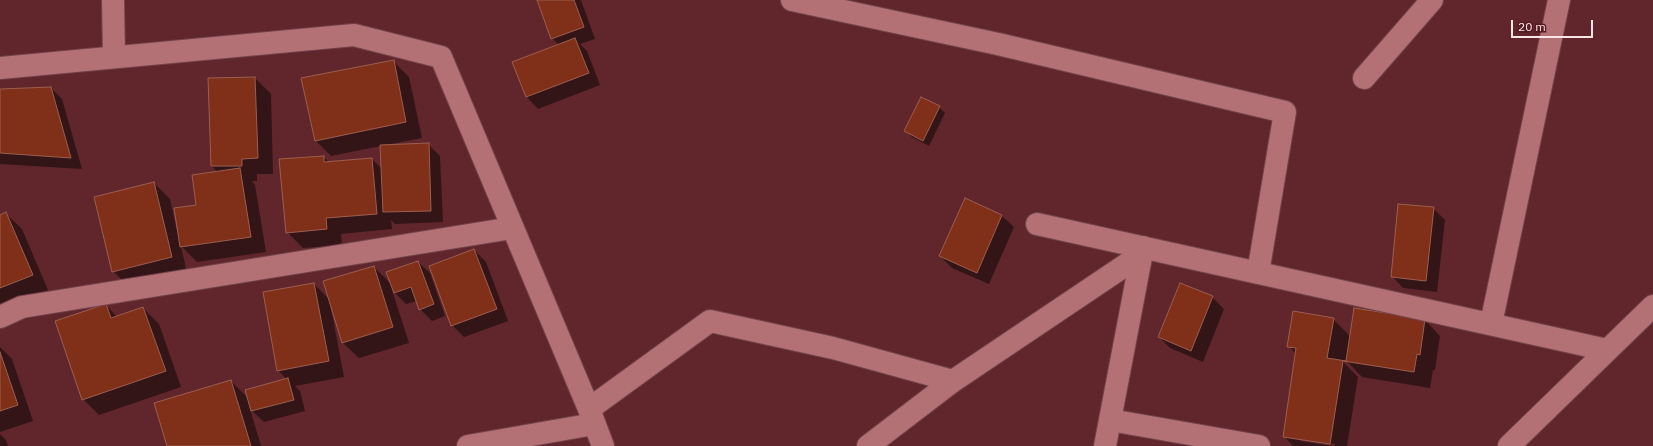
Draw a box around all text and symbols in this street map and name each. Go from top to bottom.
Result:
scale bar [1513,12,1595,38]
text: 20 m [1518,19,1546,34]

